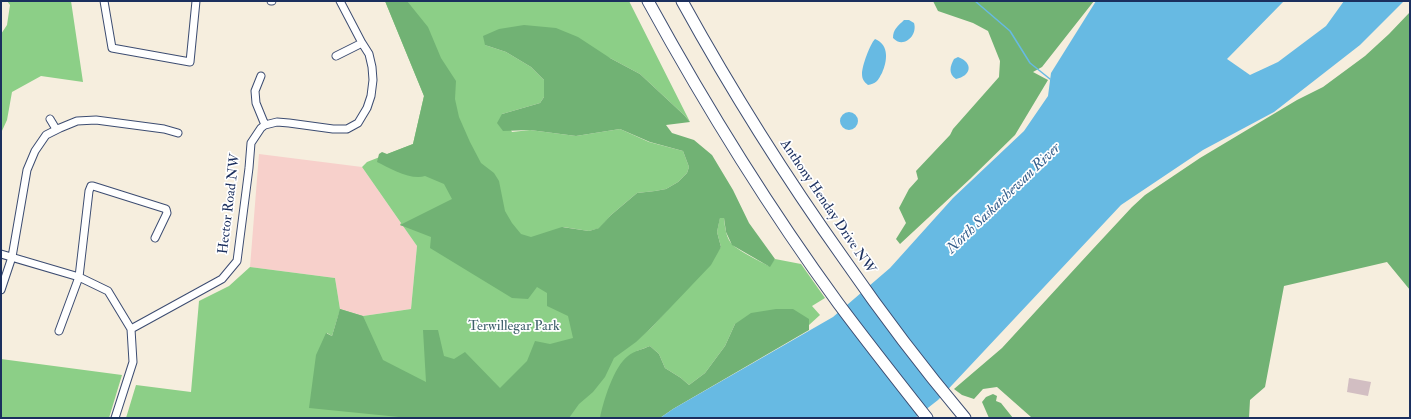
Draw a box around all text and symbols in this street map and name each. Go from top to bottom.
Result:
street label: Anthony Henday Drive NW [776,137,878,277]
water label: North Saskatchewan River [943,140,1065,258]
street label: Hector Road NW [215,153,245,255]
park label: Terwillegar Park [468,319,560,335]

